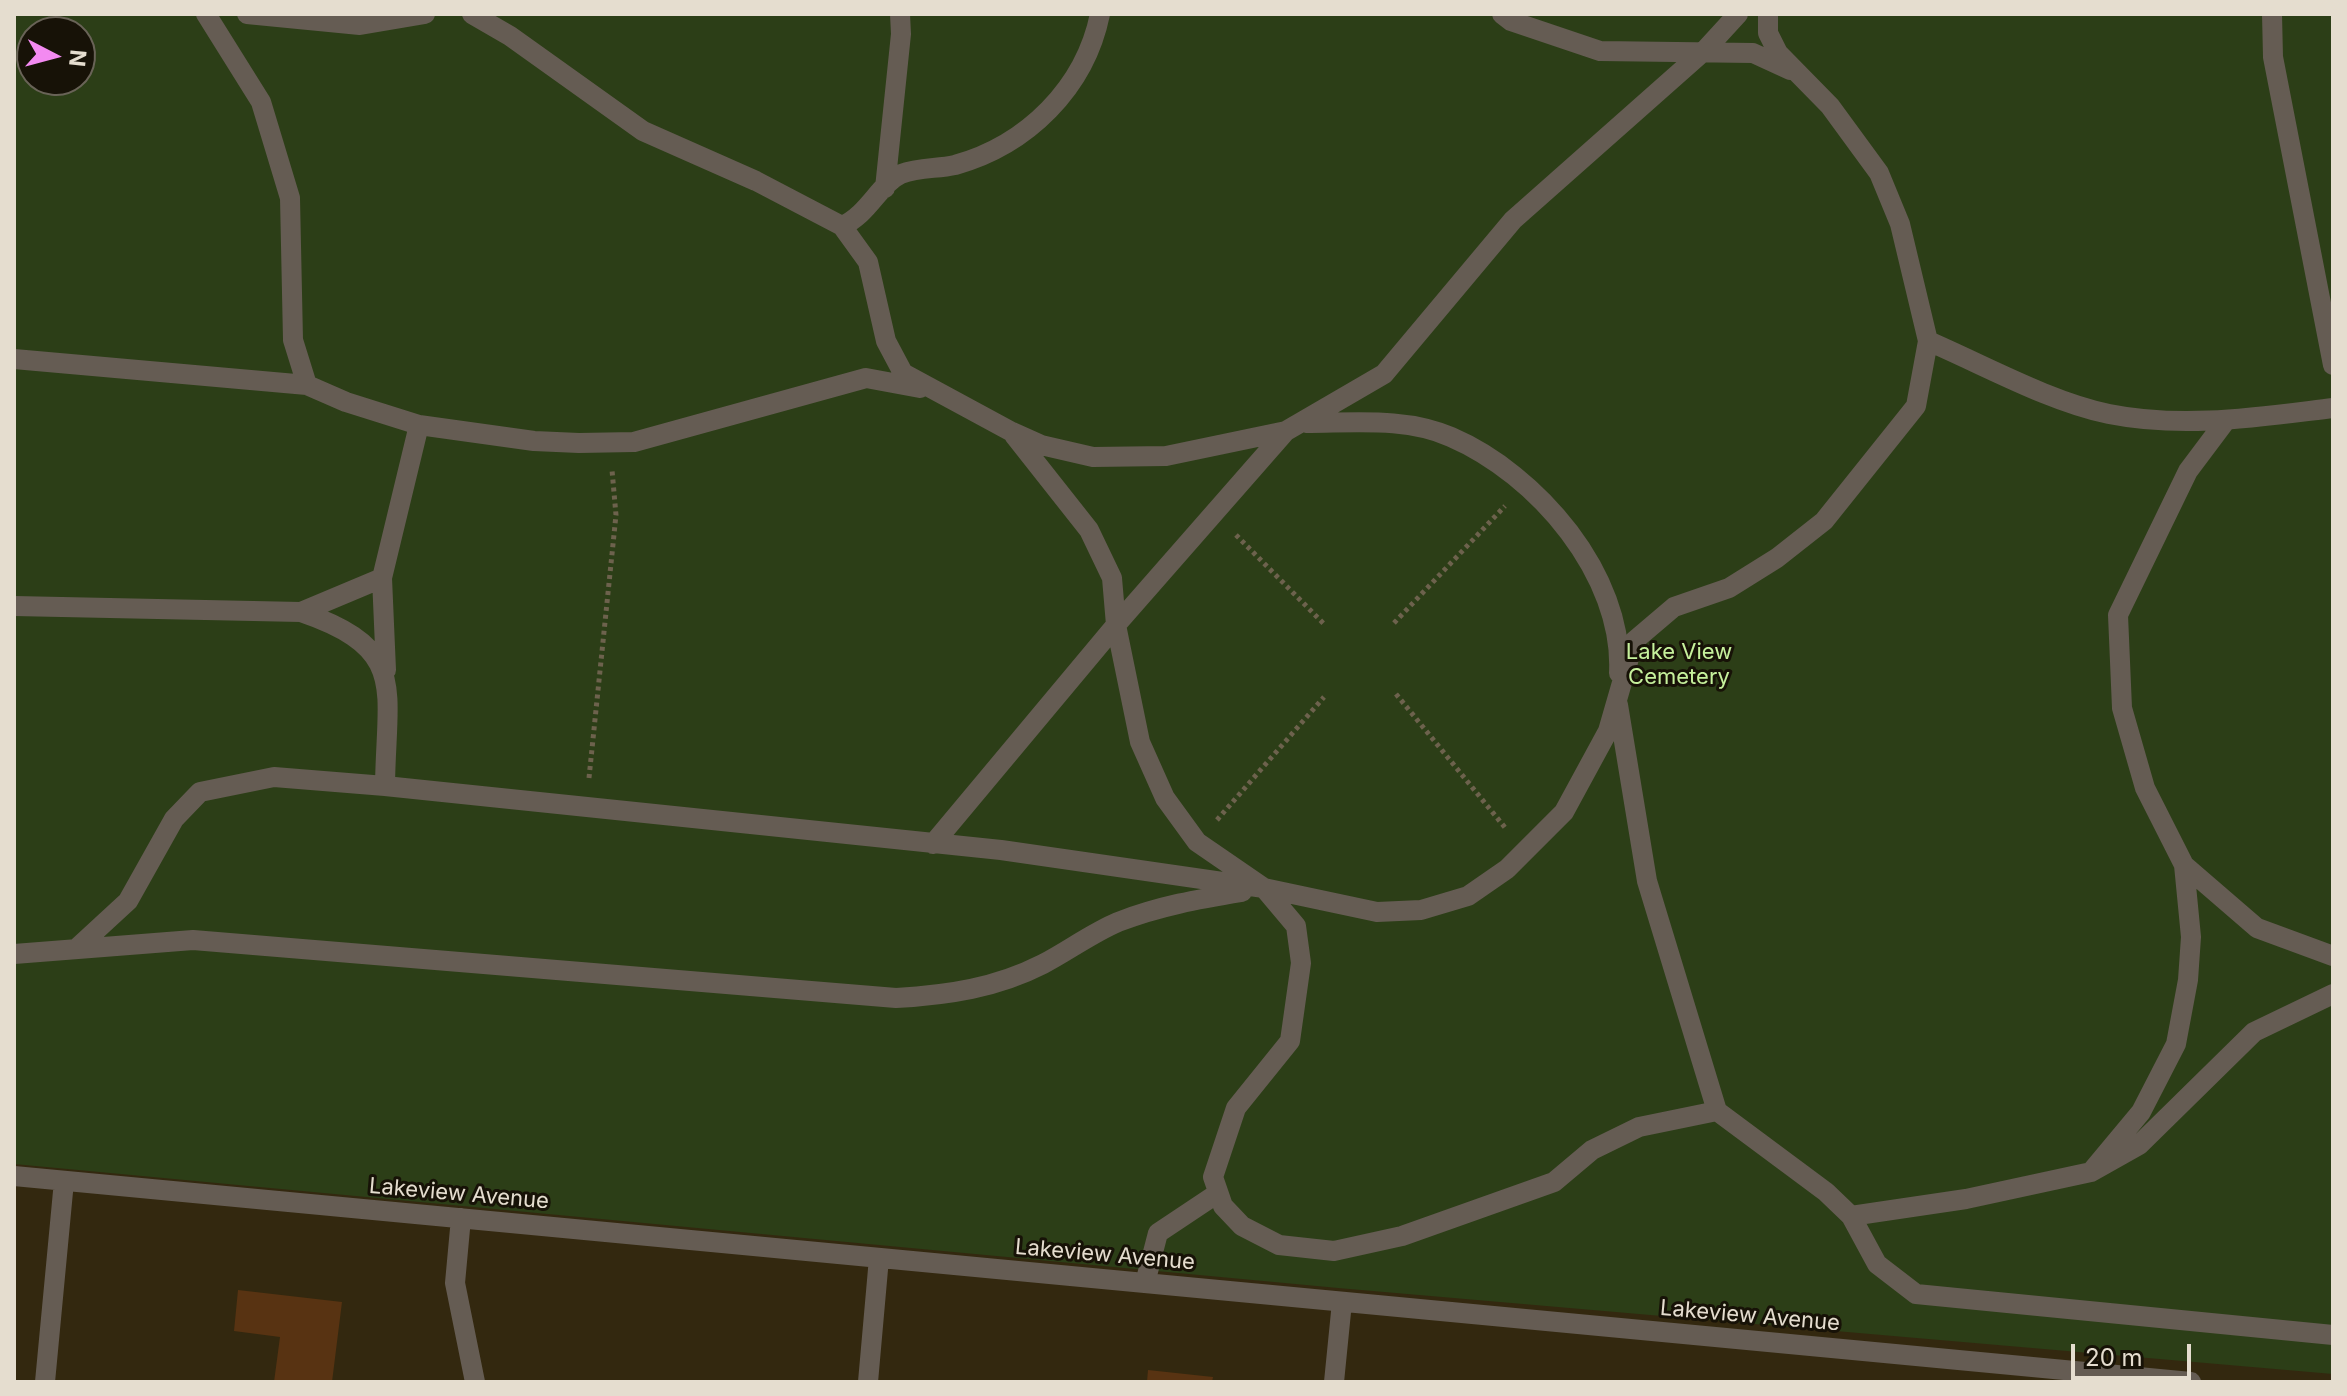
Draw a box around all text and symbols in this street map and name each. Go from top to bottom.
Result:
north arrow [16,16,96,96]
text: N [64,49,92,68]
park label: Lake View Cemetery [1626,639,1732,690]
street label: Lakeview Avenue [368,1173,550,1215]
street label: Lakeview Avenue [1014,1234,1196,1276]
street label: Lakeview Avenue [1659,1295,1841,1337]
scale bar [2075,1328,2195,1378]
text: 20 m [2085,1343,2143,1372]

